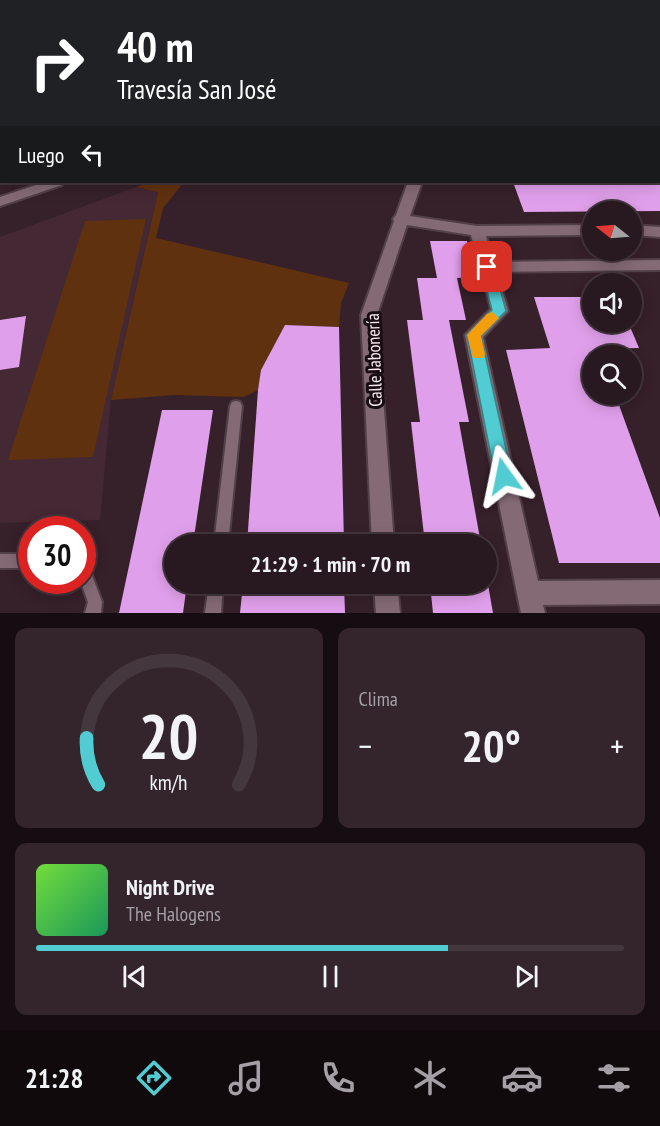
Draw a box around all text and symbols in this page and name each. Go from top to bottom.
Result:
text: 40 m [117,19,194,74]
icon: right [18,24,96,102]
text: Travesía San José [117,72,277,106]
icon: left [76,138,109,171]
text: Luego [18,141,64,169]
north arrow [582,201,642,261]
map controls [582,201,642,405]
pin [461,241,512,292]
icon: arrive [470,250,503,283]
button: sound [582,273,642,333]
street label: Calle Jabonería [361,313,387,407]
button: search [582,345,642,405]
position arrow [472,444,536,508]
speed limit sign: 30 [18,516,96,594]
text: 21:29 · 1 min · 70 m [251,550,410,578]
text: Clima [359,686,398,712]
text: 20 [139,695,199,776]
text: 20° [462,716,521,774]
text: − [359,724,372,767]
text: + [610,724,624,767]
text: km/h [150,768,188,796]
text: Night Drive [126,873,215,901]
text: The Halogens [126,901,221,927]
icon: previous [118,960,151,993]
icon: pause [314,960,347,993]
icon: next [510,960,543,993]
icon: directions [133,1057,175,1099]
icon: music [225,1057,267,1099]
icon: phone [317,1057,359,1099]
icon: climate [409,1057,451,1099]
icon: car [501,1057,543,1099]
icon: filters [593,1057,635,1099]
text: 21:28 [25,1061,83,1095]

